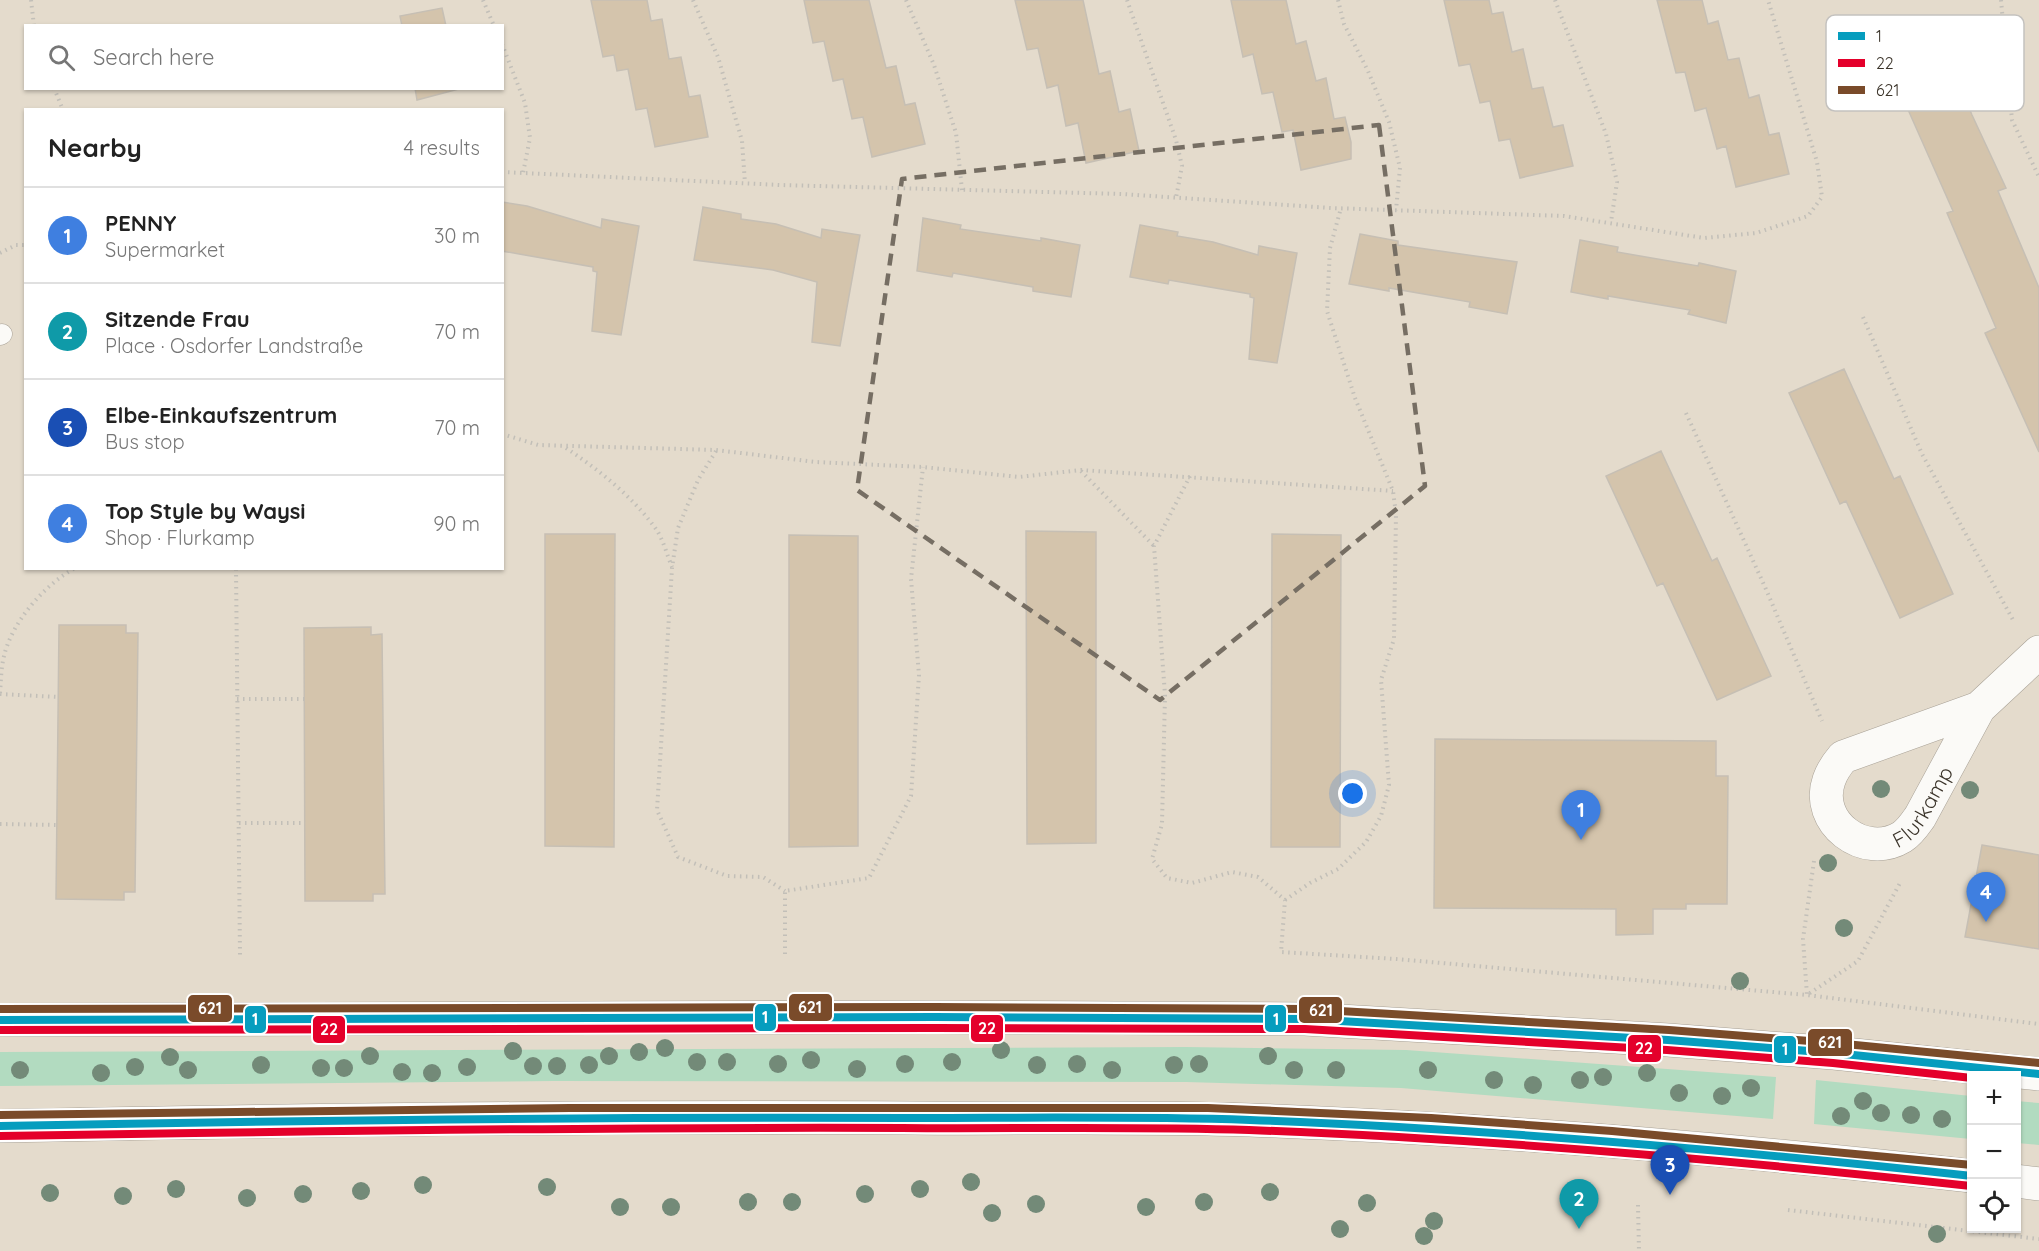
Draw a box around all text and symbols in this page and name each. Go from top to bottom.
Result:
legend [1826,15,2024,111]
search box [24,24,504,90]
text: 1 [1876,26,1882,46]
icon: search [45,41,78,74]
text: Search here [93,43,214,71]
text: 22 [1876,53,1894,73]
text: 621 [1876,80,1899,100]
text: Nearby [48,131,142,164]
text: 4 results [404,135,480,160]
text: PENNY [105,209,176,237]
text: 1 [64,223,71,248]
text: 30 m [434,223,480,248]
text: Supermarket [105,237,225,262]
text: Sitzende Frau [105,305,250,333]
text: 2 [62,319,73,344]
text: 70 m [434,319,480,344]
text: Place · Osdorfer Landstraße [105,333,363,358]
text: Elbe-Einkaufszentrum [105,401,337,429]
text: 3 [62,415,73,440]
text: 70 m [434,415,480,440]
text: Bus stop [105,429,185,454]
text: Top Style by Waysi [105,497,306,525]
text: 4 [62,511,73,536]
text: 90 m [433,511,480,536]
text: Shop · Flurkamp [105,525,255,550]
street label: Flurkamp [1888,761,1958,853]
your location [1338,779,1367,808]
pin: 1 [1562,790,1600,840]
pin: 4 [1966,872,2006,922]
line badge: 621 [788,993,833,1022]
line badge: 621 [187,994,233,1023]
line badge: 621 [1298,996,1343,1024]
text: 621 [798,997,822,1017]
text: 621 [198,998,222,1018]
text: 621 [1309,1000,1333,1020]
line badge: 1 [754,1003,777,1032]
line badge: 1 [1264,1004,1287,1033]
line badge: 1 [244,1005,267,1034]
text: 1 [762,1007,768,1027]
text: 1 [252,1009,258,1029]
text: 1 [1273,1009,1279,1029]
line badge: 22 [970,1014,1004,1043]
line badge: 22 [312,1015,346,1044]
text: 22 [978,1018,996,1038]
text: 22 [320,1019,338,1039]
line badge: 621 [1807,1028,1853,1057]
text: 621 [1818,1032,1842,1052]
line badge: 22 [1627,1034,1662,1063]
line badge: 1 [1773,1035,1797,1064]
text: 22 [1635,1038,1653,1058]
text: 1 [1782,1039,1788,1059]
map controls [1967,1071,2021,1233]
button: + [1967,1071,2021,1125]
button: − [1967,1125,2021,1179]
pin: 3 [1650,1146,1690,1195]
button: locate [1967,1179,2021,1233]
pin: 2 [1560,1180,1598,1229]

